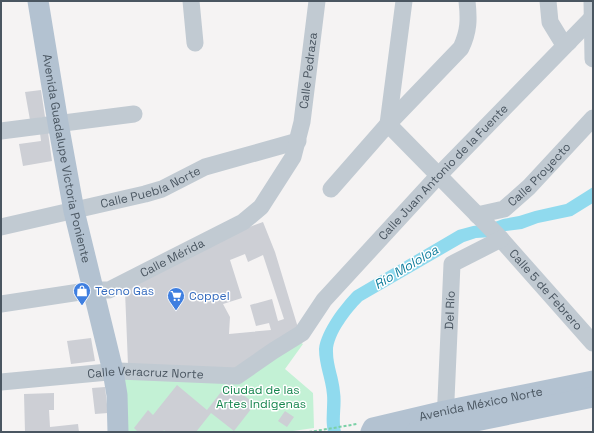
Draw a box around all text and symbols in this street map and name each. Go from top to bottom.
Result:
street label: Calle Pedraza [296,31,321,110]
street label: Avenida Guadalupe Victoria Poniente [39,53,94,265]
street label: Calle Juan Antonio de la Fuente [375,101,512,244]
street label: Calle Proyecto [504,139,574,210]
street label: Calle Puebla Norte [99,163,203,212]
street label: Calle Mérida [137,235,207,281]
water label: Río Mololoa [371,241,442,293]
street label: Calle 5 de Febrero [506,246,586,334]
shop icon: Tecno Gas [72,281,92,306]
place label: Tecno Gas [95,283,154,299]
supermarket icon: Coppel [166,286,186,311]
place label: Coppel [189,288,230,304]
street label: Del Río [441,290,459,330]
street label: Calle Veracruz Norte [87,363,204,383]
park label: Ciudad de las Artes Indigenas [216,382,306,412]
street label: Avenida México Norte [417,383,544,425]

